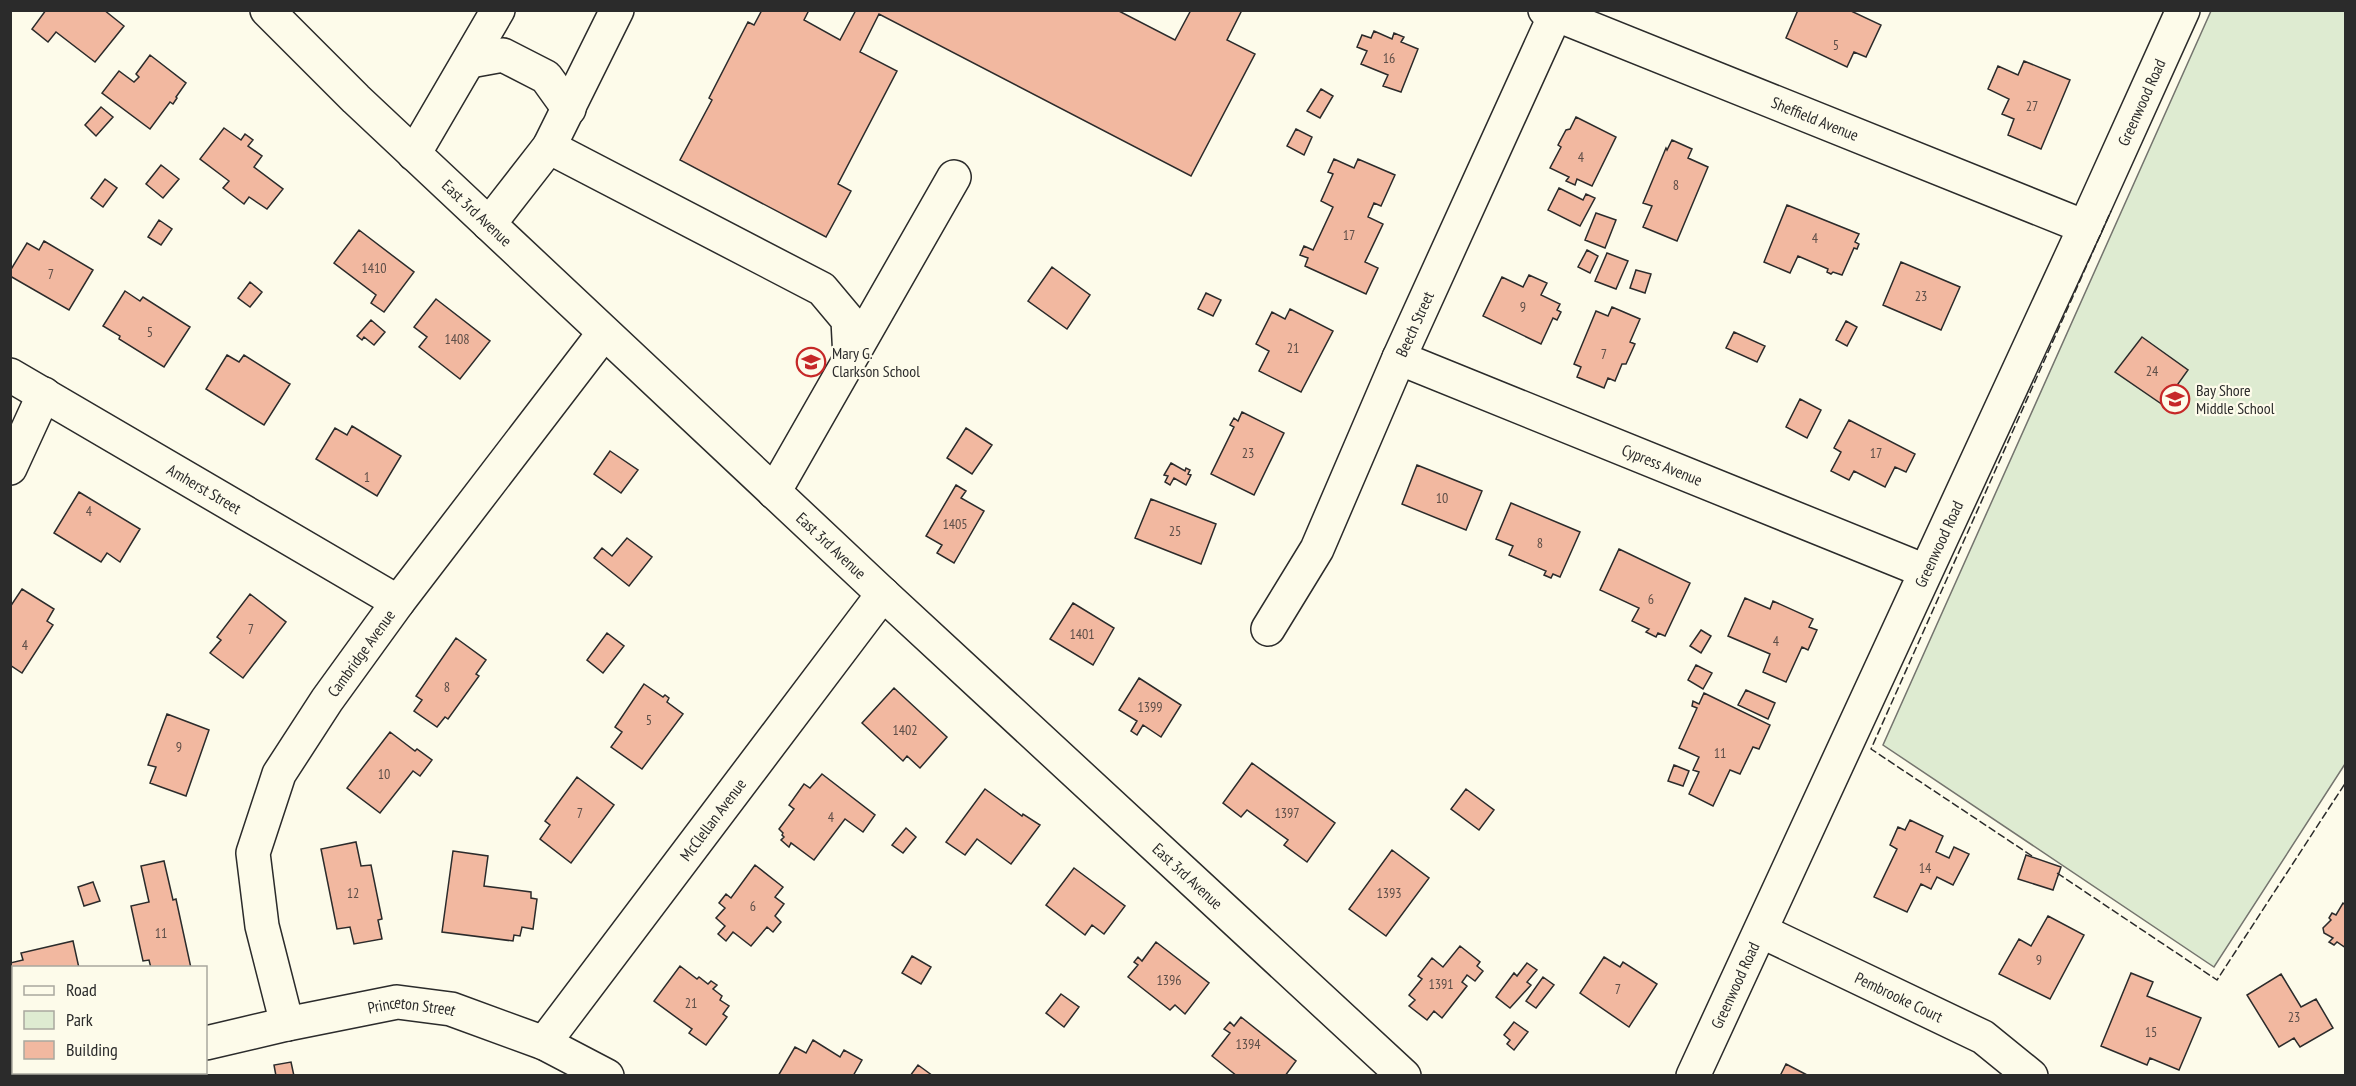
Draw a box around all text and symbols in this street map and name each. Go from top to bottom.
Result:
house number: 5 [1833,36,1839,54]
house number: 16 [1383,49,1395,67]
street label: Greenwood Road [2113,56,2170,149]
street label: Sheffield Avenue [1768,92,1862,145]
house number: 27 [2026,97,2038,115]
house number: 4 [1578,148,1585,166]
street label: East 3rd Avenue [438,175,516,250]
house number: 8 [1673,176,1679,194]
house number: 17 [1343,226,1355,244]
house number: 4 [1812,229,1819,247]
house number: 1410 [361,259,387,277]
house number: 7 [48,265,54,283]
house number: 23 [1915,287,1927,305]
street label: Beech Street [1391,288,1438,360]
house number: 9 [1520,298,1526,316]
house number: 5 [147,323,153,341]
house number: 1408 [444,330,470,348]
house number: 21 [1287,339,1299,357]
place label: Mary G. Clarkson School [832,343,920,381]
house number: 7 [1601,345,1607,363]
school or university icon: Mary G. Clarkson School [795,346,827,378]
house number: 24 [2146,362,2159,380]
place label: Bay Shore Middle School [2196,380,2275,418]
school or university icon: Bay Shore Middle School [2159,383,2191,415]
street label: Cypress Avenue [1619,439,1705,490]
house number: 23 [1242,444,1254,462]
house number: 17 [1870,444,1882,462]
street label: Amherst Street [164,459,245,518]
house number: 1 [364,468,370,486]
house number: 10 [1436,489,1448,507]
street label: Greenwood Road [1910,497,1967,590]
house number: 4 [86,502,93,520]
street label: East 3rd Avenue [792,508,870,583]
house number: 1405 [942,515,968,533]
house number: 25 [1169,522,1181,540]
house number: 8 [1537,534,1543,552]
house number: 6 [1648,590,1654,608]
street label: Cambridge Avenue [323,606,399,701]
house number: 7 [248,620,254,638]
house number: 1401 [1069,625,1095,643]
house number: 4 [1773,632,1780,650]
house number: 4 [22,636,29,654]
house number: 8 [444,678,450,696]
house number: 1399 [1137,698,1163,716]
house number: 5 [646,711,652,729]
house number: 1402 [892,721,918,739]
house number: 9 [176,738,182,756]
house number: 11 [1714,744,1726,762]
house number: 10 [378,765,390,783]
street label: McClellan Avenue [675,774,750,865]
house number: 7 [577,804,583,822]
house number: 1397 [1274,804,1300,822]
house number: 4 [828,808,835,826]
street label: East 3rd Avenue [1148,839,1227,913]
house number: 14 [1919,859,1932,877]
house number: 12 [347,884,359,902]
house number: 1393 [1376,884,1402,902]
house number: 6 [750,897,756,915]
house number: 11 [155,924,167,942]
street label: Greenwood Road [1706,939,1764,1032]
house number: 9 [2036,951,2042,969]
legend [12,966,207,1074]
street label: Pembrooke Court [1852,967,1947,1027]
house number: 1396 [1156,971,1182,989]
house number: 1391 [1428,975,1454,993]
text: Road [66,978,97,1001]
house number: 7 [1615,980,1621,998]
street label: Princeton Street [366,992,459,1020]
house number: 21 [685,994,697,1012]
text: Park [66,1008,93,1031]
house number: 23 [2288,1008,2300,1026]
house number: 15 [2145,1023,2157,1041]
house number: 1394 [1235,1035,1261,1053]
text: Building [66,1038,118,1061]

